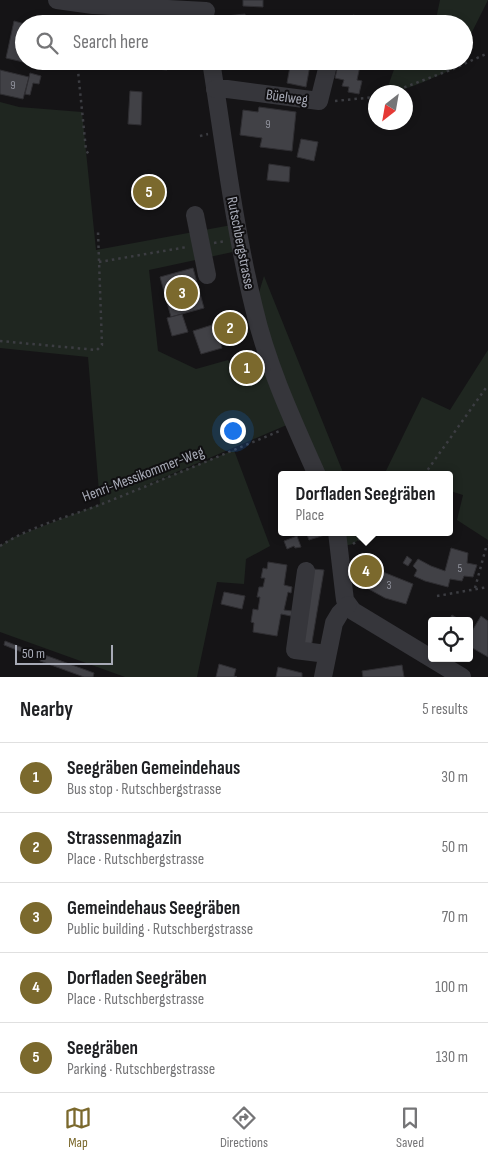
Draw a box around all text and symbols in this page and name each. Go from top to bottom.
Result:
search box [15,15,473,70]
icon: search [33,29,61,57]
text: Search here [73,31,149,54]
house number: 9 [10,78,16,93]
street label: Büelweg [265,85,309,110]
north arrow [368,85,413,130]
house number: 9 [265,117,271,132]
pin: 5 [133,173,165,211]
street label: Rutschbergstrasse [222,195,259,291]
pin: 3 [166,274,198,312]
pin: 2 [214,309,246,347]
pin: 1 [231,349,263,387]
your location [220,418,246,444]
street label: Henri-Messikommer-Weg [80,442,207,506]
popup [278,471,453,536]
text: Dorfladen Seegräben [296,483,435,506]
text: Place [296,506,324,525]
pin: 4 [350,552,382,590]
house number: 5 [458,561,463,576]
house number: 3 [386,578,392,593]
map controls [428,617,473,662]
button: locate [428,617,473,662]
scale bar [15,642,112,665]
text: 50 m [22,645,45,662]
text: Nearby [20,697,73,722]
text: 5 results [422,700,468,719]
text: Seegräben Gemeindehaus [67,757,240,780]
text: 1 [33,768,39,787]
text: 30 m [441,768,468,787]
text: Bus stop · Rutschbergstrasse [67,780,221,799]
text: Strassenmagazin [67,827,182,850]
text: 2 [32,838,40,857]
text: 50 m [442,838,468,857]
text: Place · Rutschbergstrasse [67,850,204,869]
text: Gemeindehaus Seegräben [67,897,240,920]
text: 3 [32,908,40,927]
text: 70 m [442,908,468,927]
text: Public building · Rutschbergstrasse [67,920,253,939]
text: Dorfladen Seegräben [67,967,207,990]
text: 4 [32,978,40,997]
text: 100 m [435,978,468,997]
text: Place · Rutschbergstrasse [67,990,204,1009]
text: Seegräben [67,1037,138,1060]
text: 5 [32,1048,40,1067]
text: 130 m [436,1048,468,1067]
text: Parking · Rutschbergstrasse [67,1060,215,1079]
tab: Map [64,1104,92,1151]
tab: Directions [220,1104,268,1151]
tab: Saved [396,1104,424,1151]

